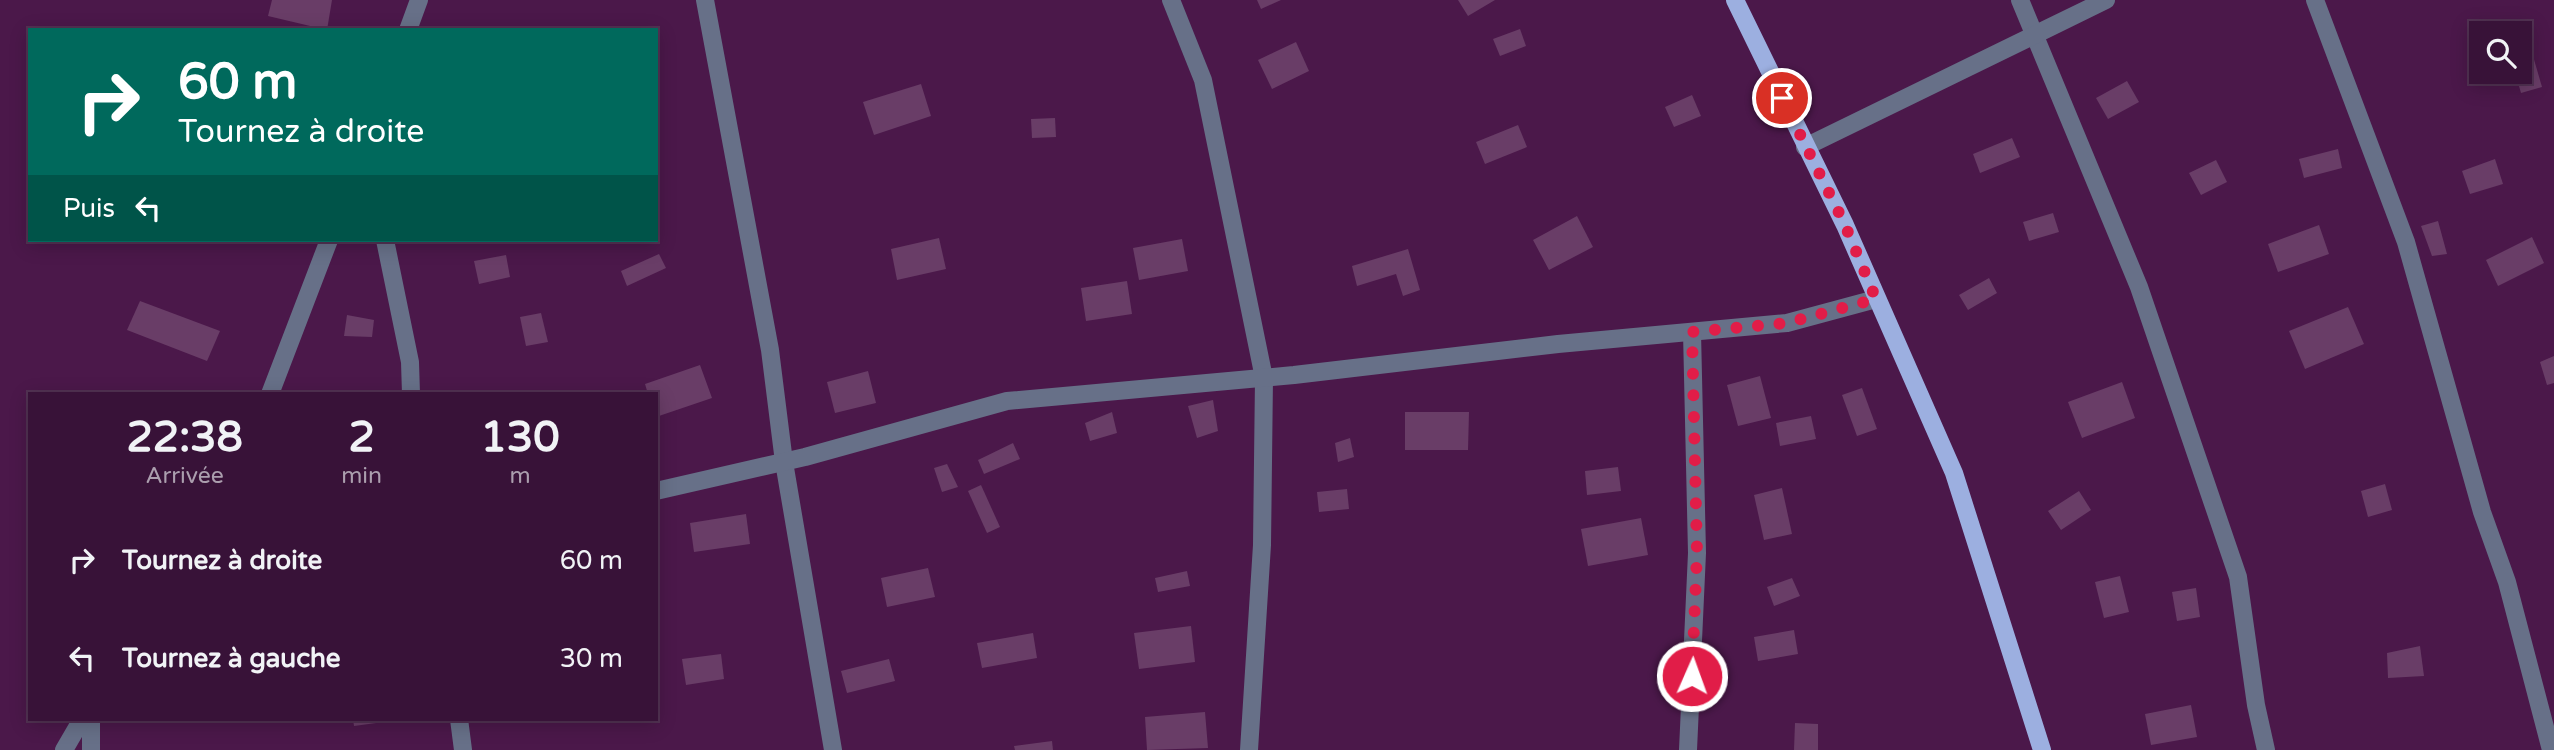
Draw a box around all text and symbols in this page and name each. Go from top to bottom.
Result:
map controls [2469,21,2532,84]
button: search [2469,21,2532,84]
text: 60 m [178,53,297,112]
icon: right [63,56,154,147]
pin [1752,68,1812,128]
icon: arrive [1763,79,1801,117]
text: Tournez à droite [178,113,424,151]
icon: left [129,189,167,227]
text: Puis [63,193,115,224]
text: 22:38 [126,412,243,463]
text: 2 [348,412,375,463]
text: 130 [480,412,560,463]
text: Arrivée [145,462,224,490]
text: min [341,462,382,490]
text: m [509,462,531,490]
icon: right [63,541,101,579]
text: Tournez à droite [122,545,322,576]
text: 60 m [560,545,623,576]
icon: left [63,639,101,677]
position arrow [1655,639,1729,713]
text: Tournez à gauche [122,643,341,674]
text: 30 m [560,643,623,674]

